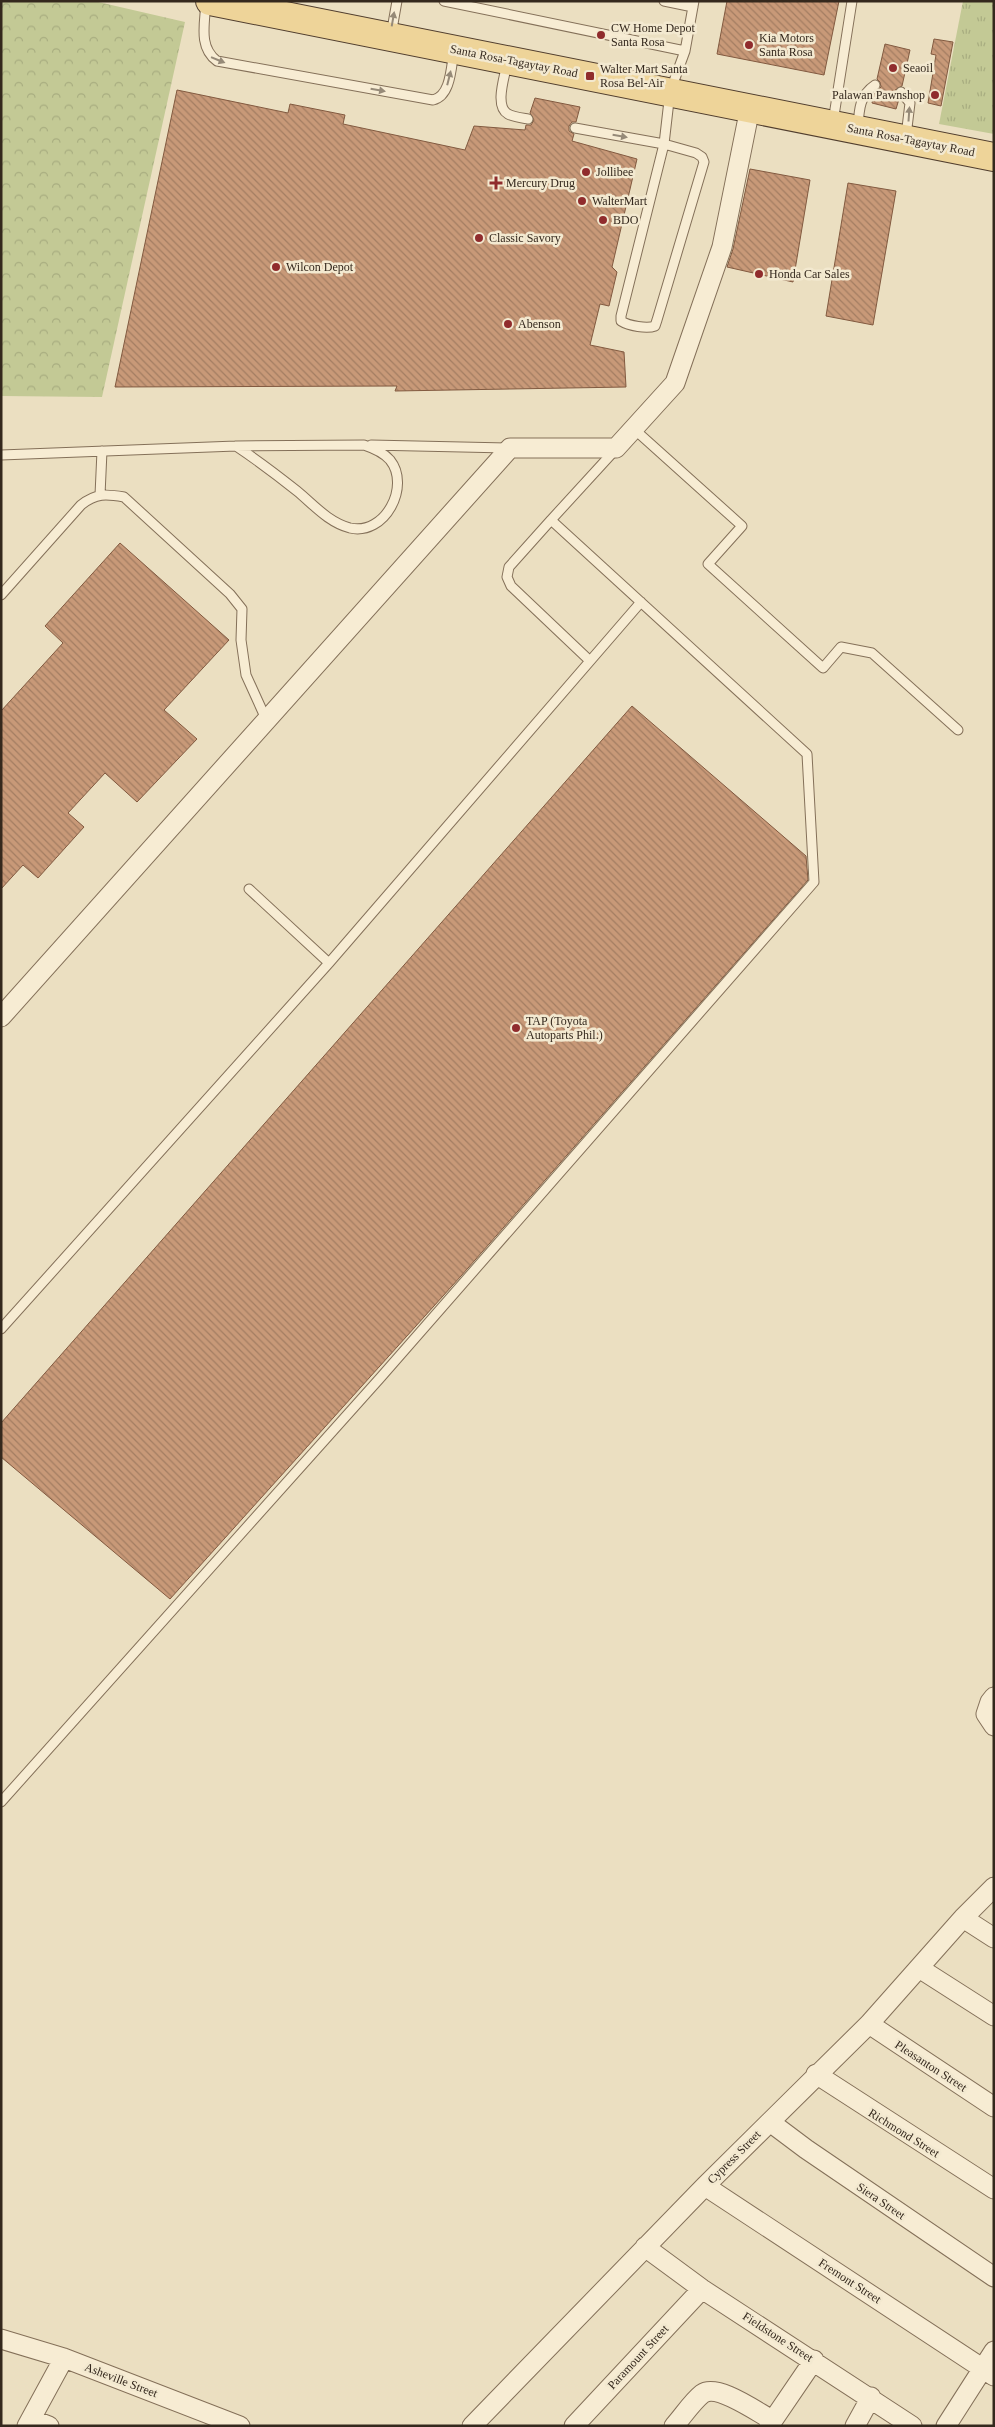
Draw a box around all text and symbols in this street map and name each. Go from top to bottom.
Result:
one-way arrow [390,11,398,27]
place label: CW Home Depot Santa Rosa [611,21,695,49]
marker: CW Home Depot Santa Rosa [595,29,607,41]
place label: Kia Motors Santa Rosa [759,31,814,59]
marker: Kia Motors Santa Rosa [743,39,755,51]
street label: Santa Rosa-Tagaytay Road [449,42,579,80]
one-way arrow [211,56,226,64]
place label: Seaoil [903,61,934,75]
place label: Walter Mart Santa Rosa Bel-Air [600,62,688,90]
marker: Seaoil [887,62,899,74]
marker: Walter Mart Santa Rosa Bel-Air [584,70,596,82]
one-way arrow [445,71,453,86]
one-way arrow [370,87,386,95]
place label: Palawan Pawnshop [832,88,925,102]
marker: Palawan Pawnshop [929,89,941,101]
one-way arrow [906,106,914,122]
street label: Santa Rosa-Tagaytay Road [846,121,976,159]
one-way arrow [612,133,628,141]
place label: Jollibee [596,165,633,179]
marker: Jollibee [580,166,592,178]
place label: Mercury Drug [506,176,575,190]
marker: Mercury Drug [490,177,502,189]
place label: WalterMart [592,194,648,208]
marker: WalterMart [576,195,588,207]
place label: BDO [613,213,639,227]
marker: BDO [597,214,609,226]
place label: Classic Savory [489,231,561,245]
marker: Classic Savory [473,232,485,244]
place label: Wilcon Depot [286,260,354,274]
marker: Wilcon Depot [270,261,282,273]
place label: Honda Car Sales [769,267,850,281]
marker: Honda Car Sales [753,268,765,280]
place label: Abenson [518,317,561,331]
marker: Abenson [502,318,514,330]
place label: TAP (Toyota Autoparts Phil.) [526,1014,603,1042]
marker: TAP (Toyota Autoparts Phil.) [510,1022,522,1034]
street label: Pleasanton Street [892,2038,970,2095]
street label: Richmond Street [866,2106,943,2161]
street label: Cypress Street [704,2127,764,2187]
street label: Siera Street [854,2180,909,2223]
street label: Fremont Street [816,2256,884,2307]
street label: Fieldstone Street [740,2309,816,2365]
street label: Paramount Street [605,2321,672,2392]
street label: Asheville Street [83,2360,160,2401]

